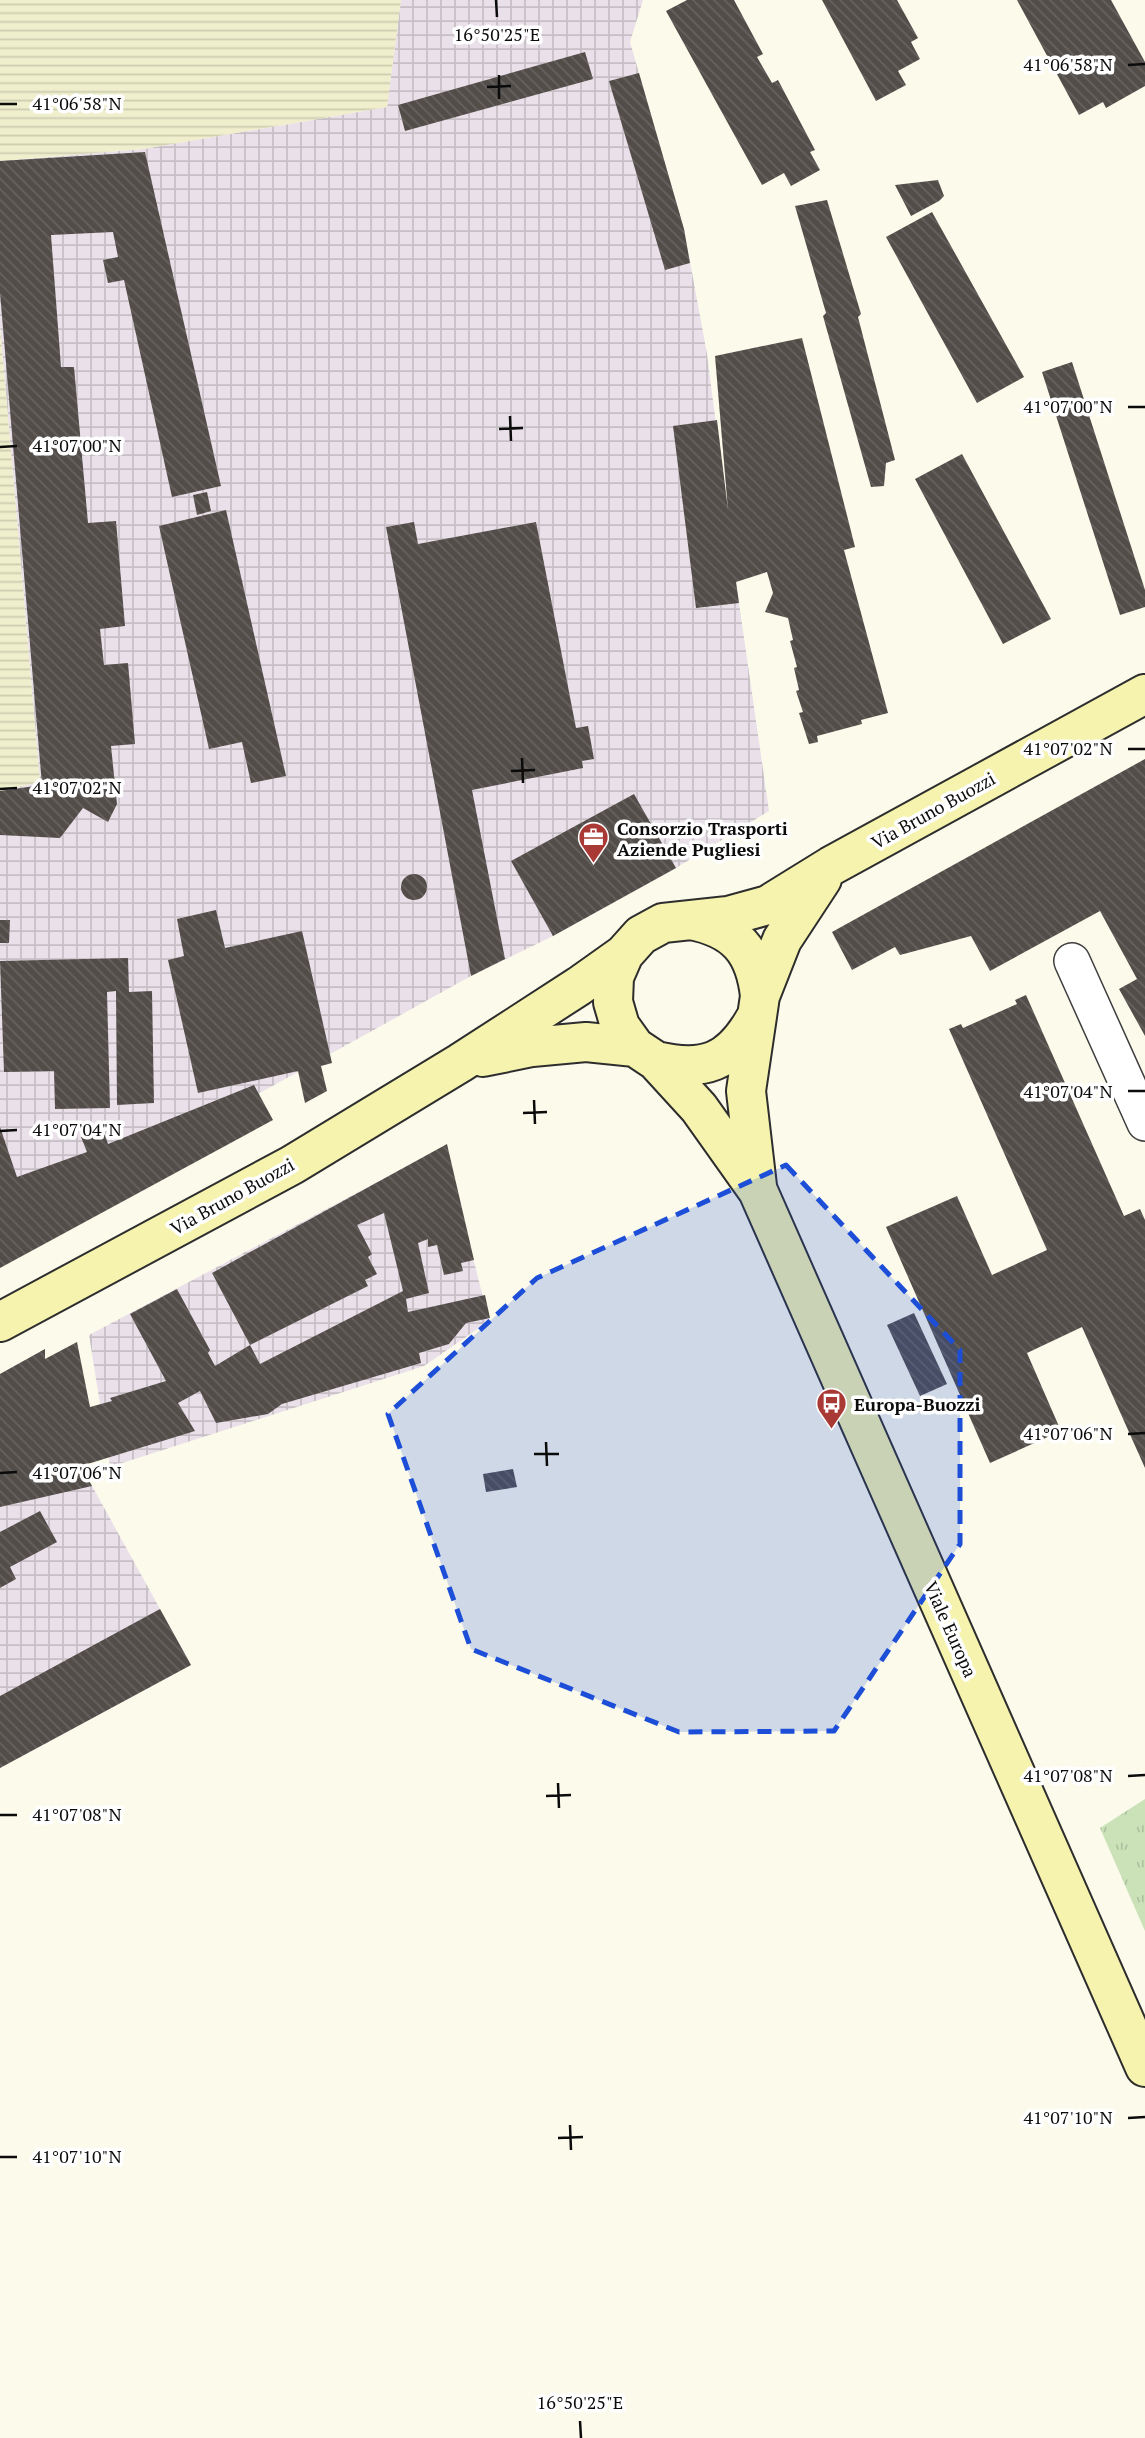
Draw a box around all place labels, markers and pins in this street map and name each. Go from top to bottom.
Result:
place label: Consorzio Trasporti Aziende Pugliesi [617,816,788,861]
office icon: Consorzio Trasporti Aziende Pugliesi [577,821,611,865]
bus stop icon: Europa-Buozzi [814,1387,848,1431]
place label: Europa-Buozzi [854,1392,981,1416]

